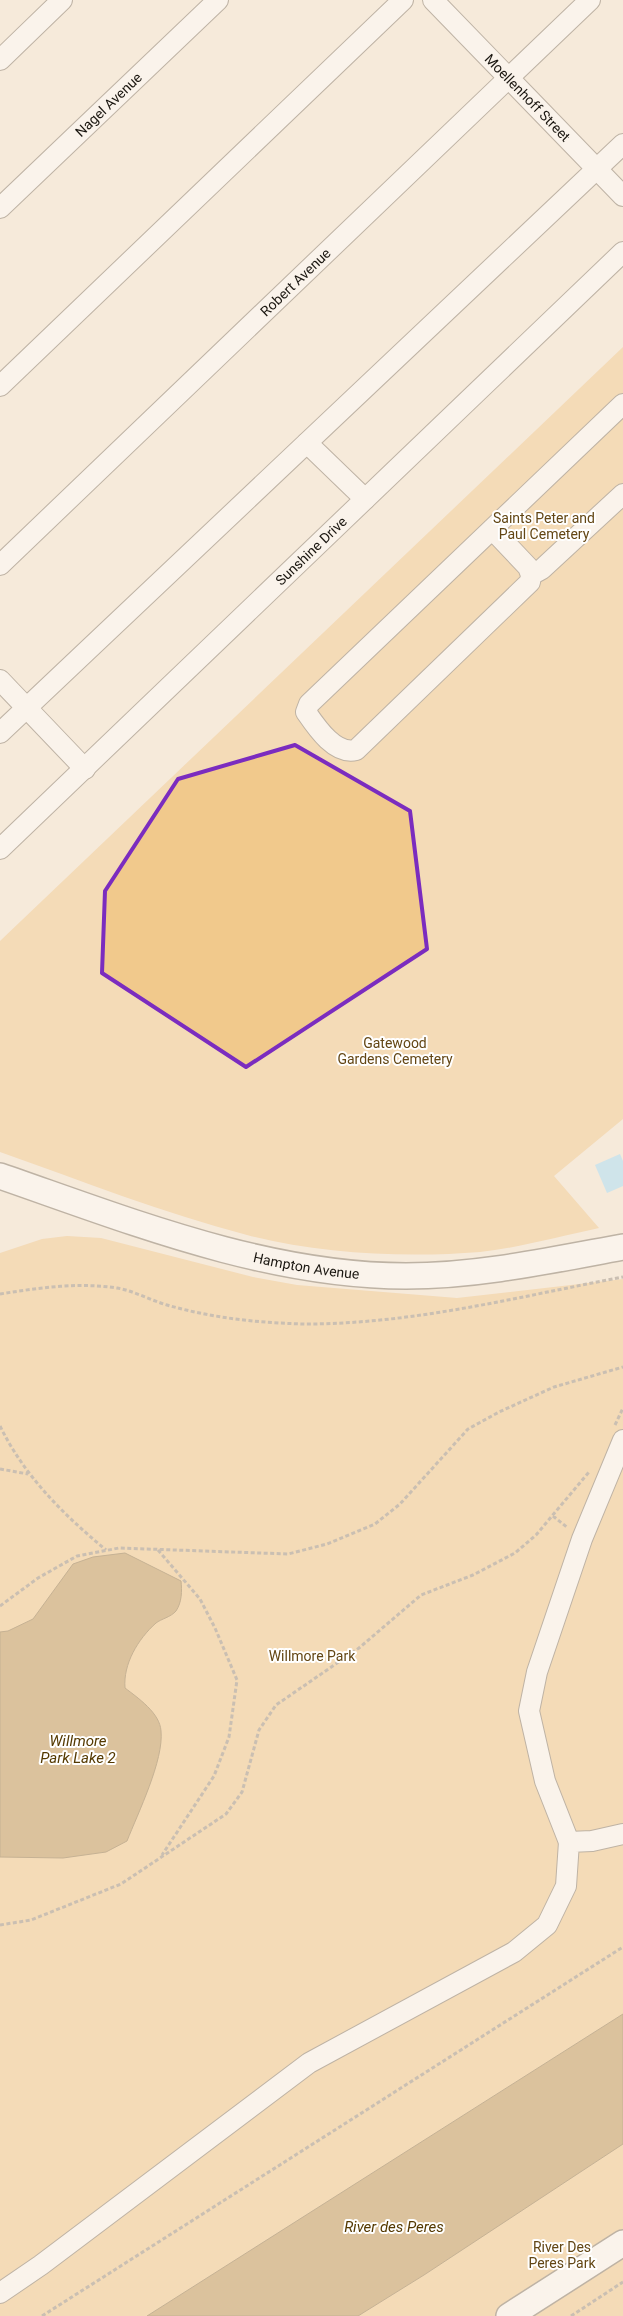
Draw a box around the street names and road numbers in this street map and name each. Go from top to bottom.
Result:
street label: Moellenhoff Street [482,51,574,145]
street label: Nagel Avenue [72,69,145,140]
street label: Robert Avenue [257,245,334,319]
street label: Sunshine Drive [272,513,350,588]
street label: Hampton Avenue [252,1249,360,1282]

